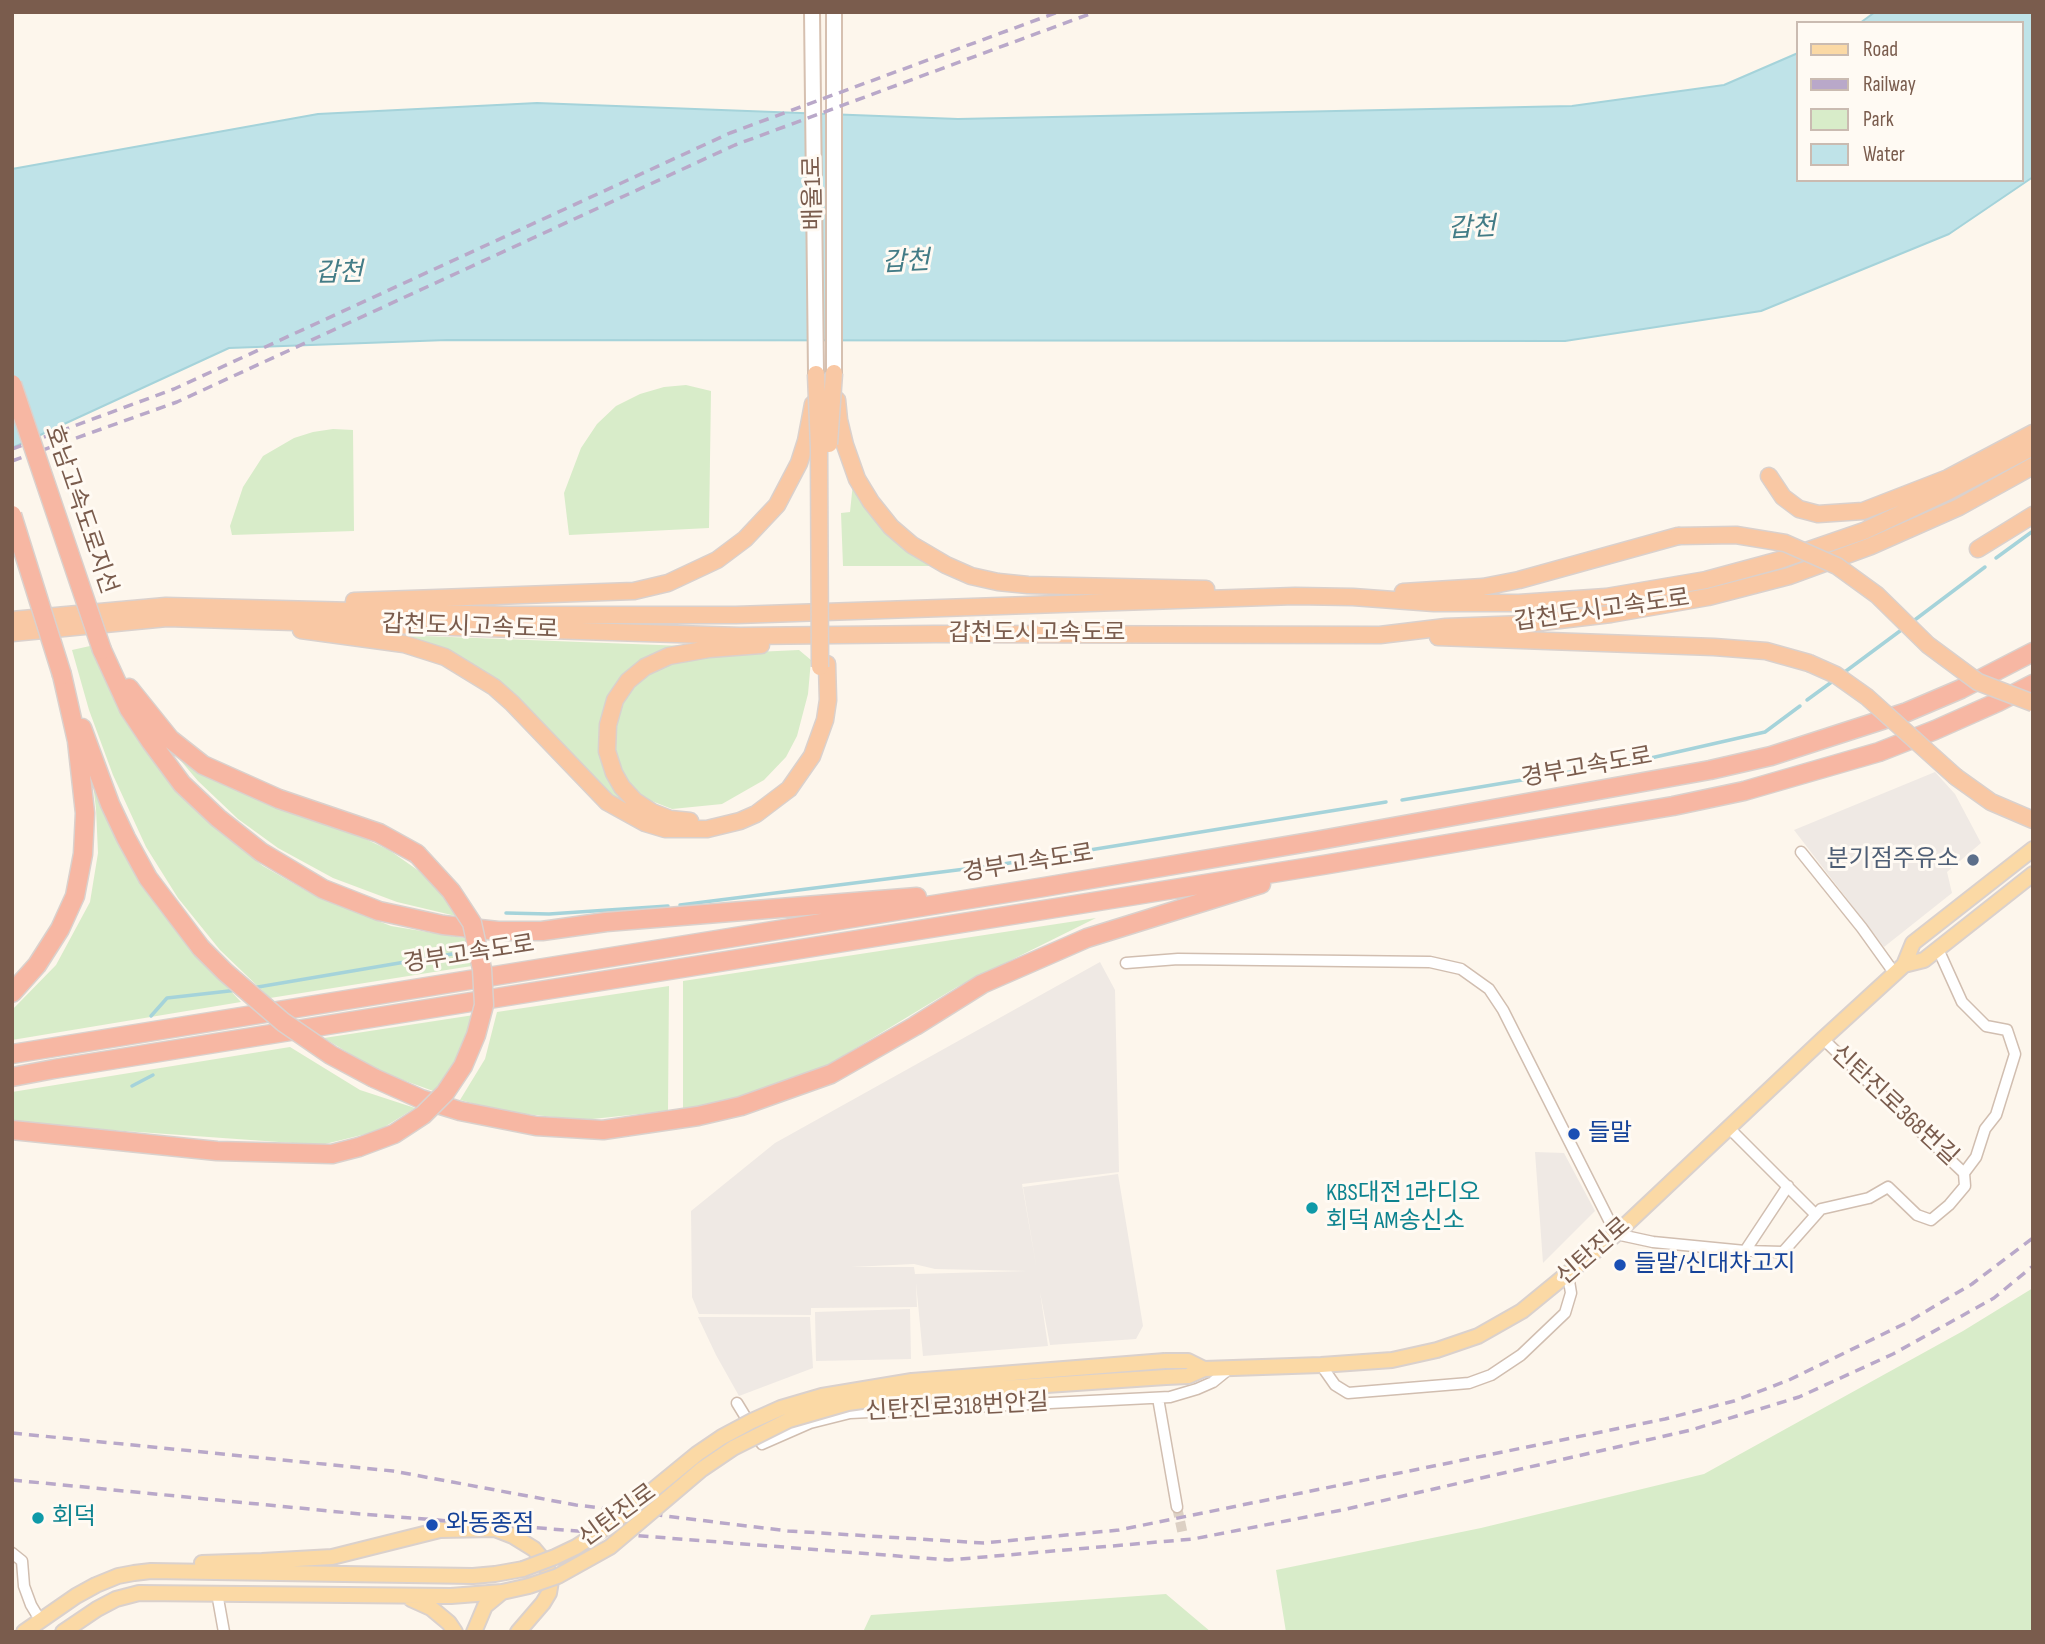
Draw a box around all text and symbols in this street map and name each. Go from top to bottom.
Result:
legend [1797,21,2024,182]
text: Road [1863,37,1898,62]
text: Railway [1863,72,1916,97]
text: Park [1863,107,1894,132]
text: Water [1863,142,1905,167]
street label: 배울1로 [799,155,829,231]
water label: 갑천 [1447,212,1497,246]
water label: 갑천 [881,246,931,280]
water label: 갑천 [315,258,363,290]
street label: 호남고속도로지선 [38,422,122,598]
street label: 갑천도시고속도로 [1513,584,1691,638]
street label: 갑천도시고속도로 [381,611,559,645]
street label: 갑천도시고속도로 [949,620,1125,648]
street label: 경부고속도로 [1519,742,1655,794]
street label: 경부고속도로 [960,839,1096,889]
place label: 분기점주유소 [1827,846,1959,874]
marker: 분기점주유소 [1965,852,1981,868]
street label: 경부고속도로 [401,930,537,980]
street label: 신탄진로368번길 [1824,1040,1964,1172]
place label: 들말 [1588,1120,1632,1148]
marker: 들말 [1566,1126,1582,1142]
place label: KBS대전 1라디오 회덕 AM송신소 [1326,1180,1480,1236]
marker: KBS대전 1라디오 회덕 AM송신소 [1304,1200,1320,1216]
street label: 신탄진로 [1551,1212,1637,1292]
place label: 들말/신대차고지 [1634,1251,1796,1279]
marker: 들말/신대차고지 [1612,1257,1628,1273]
street label: 신탄진로318번안길 [865,1389,1049,1427]
street label: 신탄진로 [574,1478,662,1554]
place label: 회덕 [52,1504,96,1532]
marker: 회덕 [30,1510,46,1526]
place label: 와동종점 [446,1511,534,1539]
marker: 와동종점 [424,1517,440,1533]

